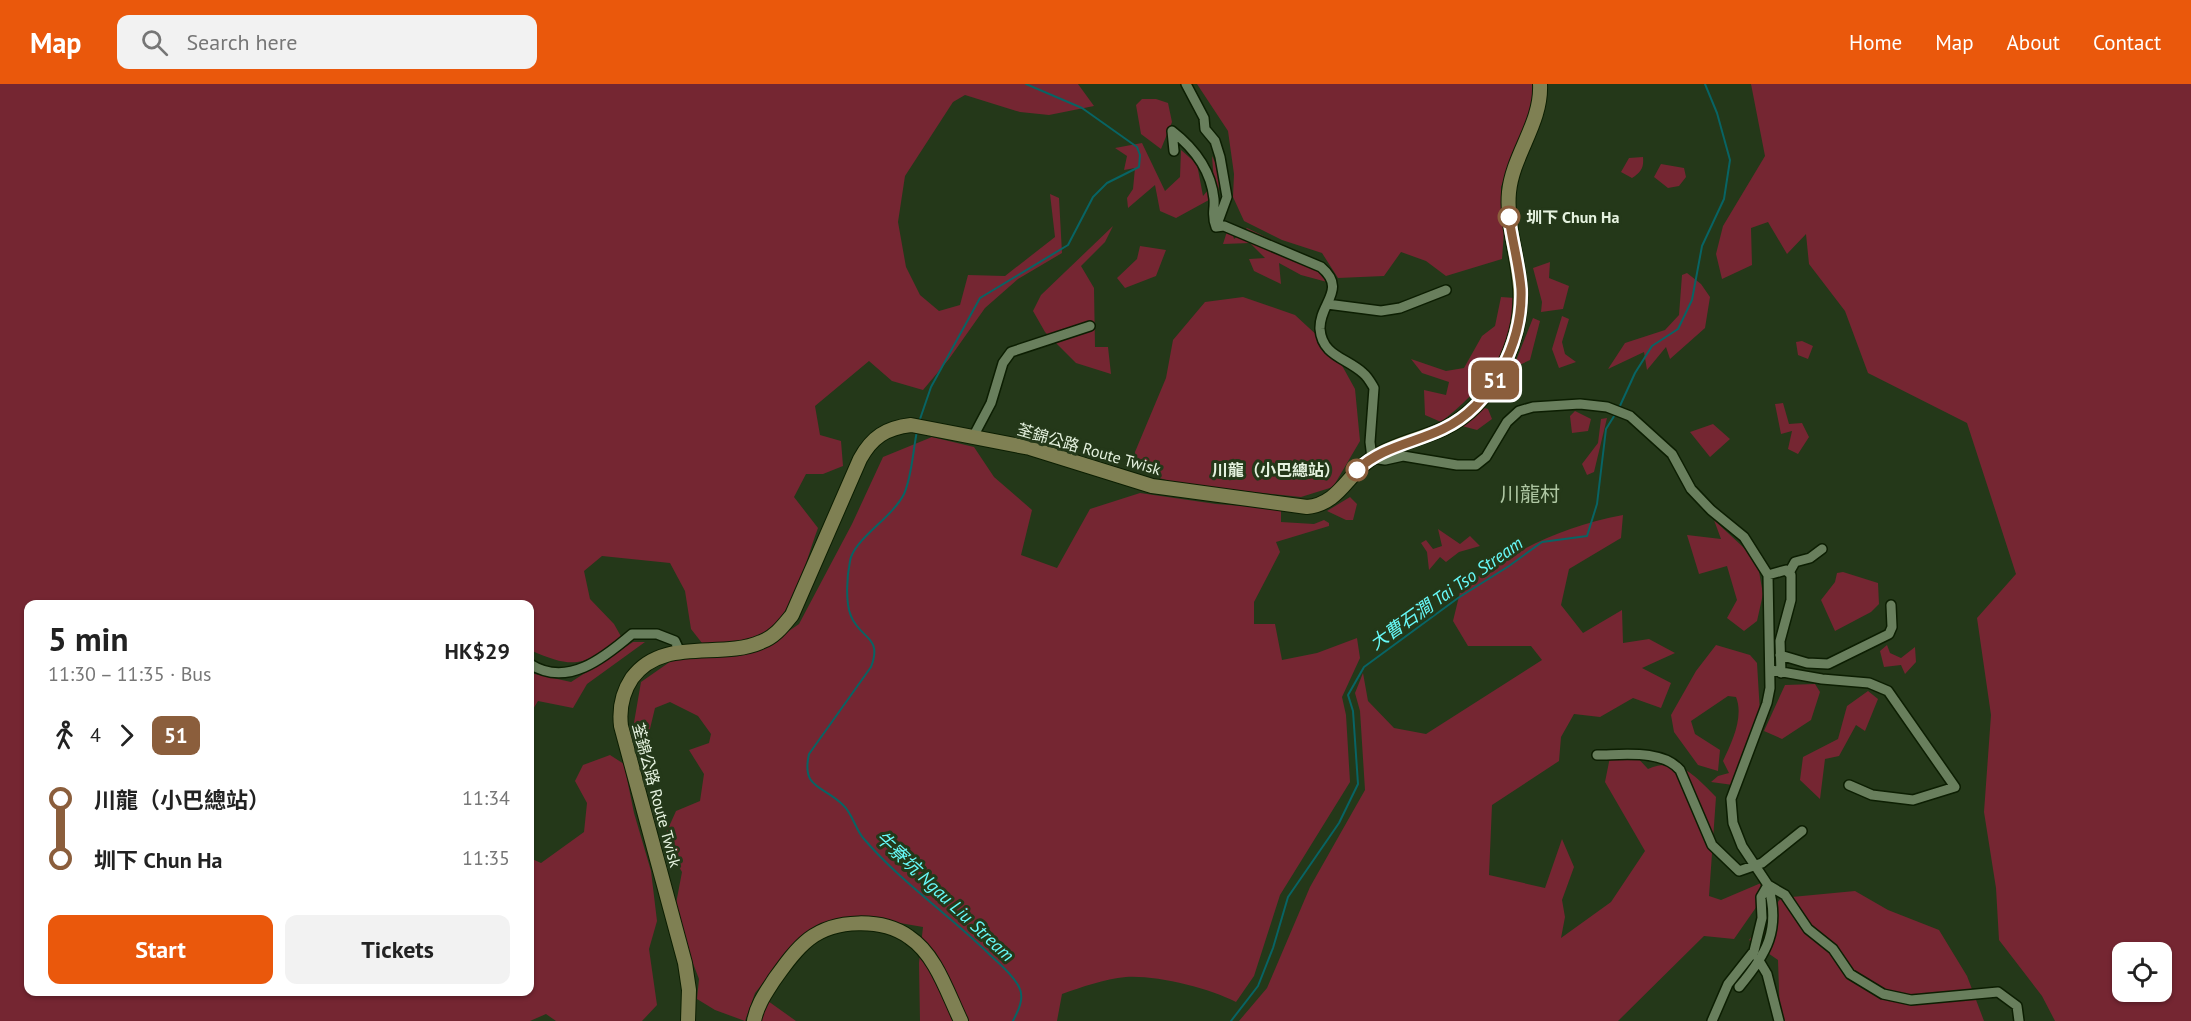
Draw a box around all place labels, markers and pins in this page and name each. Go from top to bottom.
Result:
marker: 圳下 Chun Ha [1498,206,1520,228]
place label: 圳下 Chun Ha [1526,207,1620,227]
marker: 川龍（小巴總站） [1346,459,1368,481]
place label: 川龍（小巴總站） [1212,460,1340,480]

